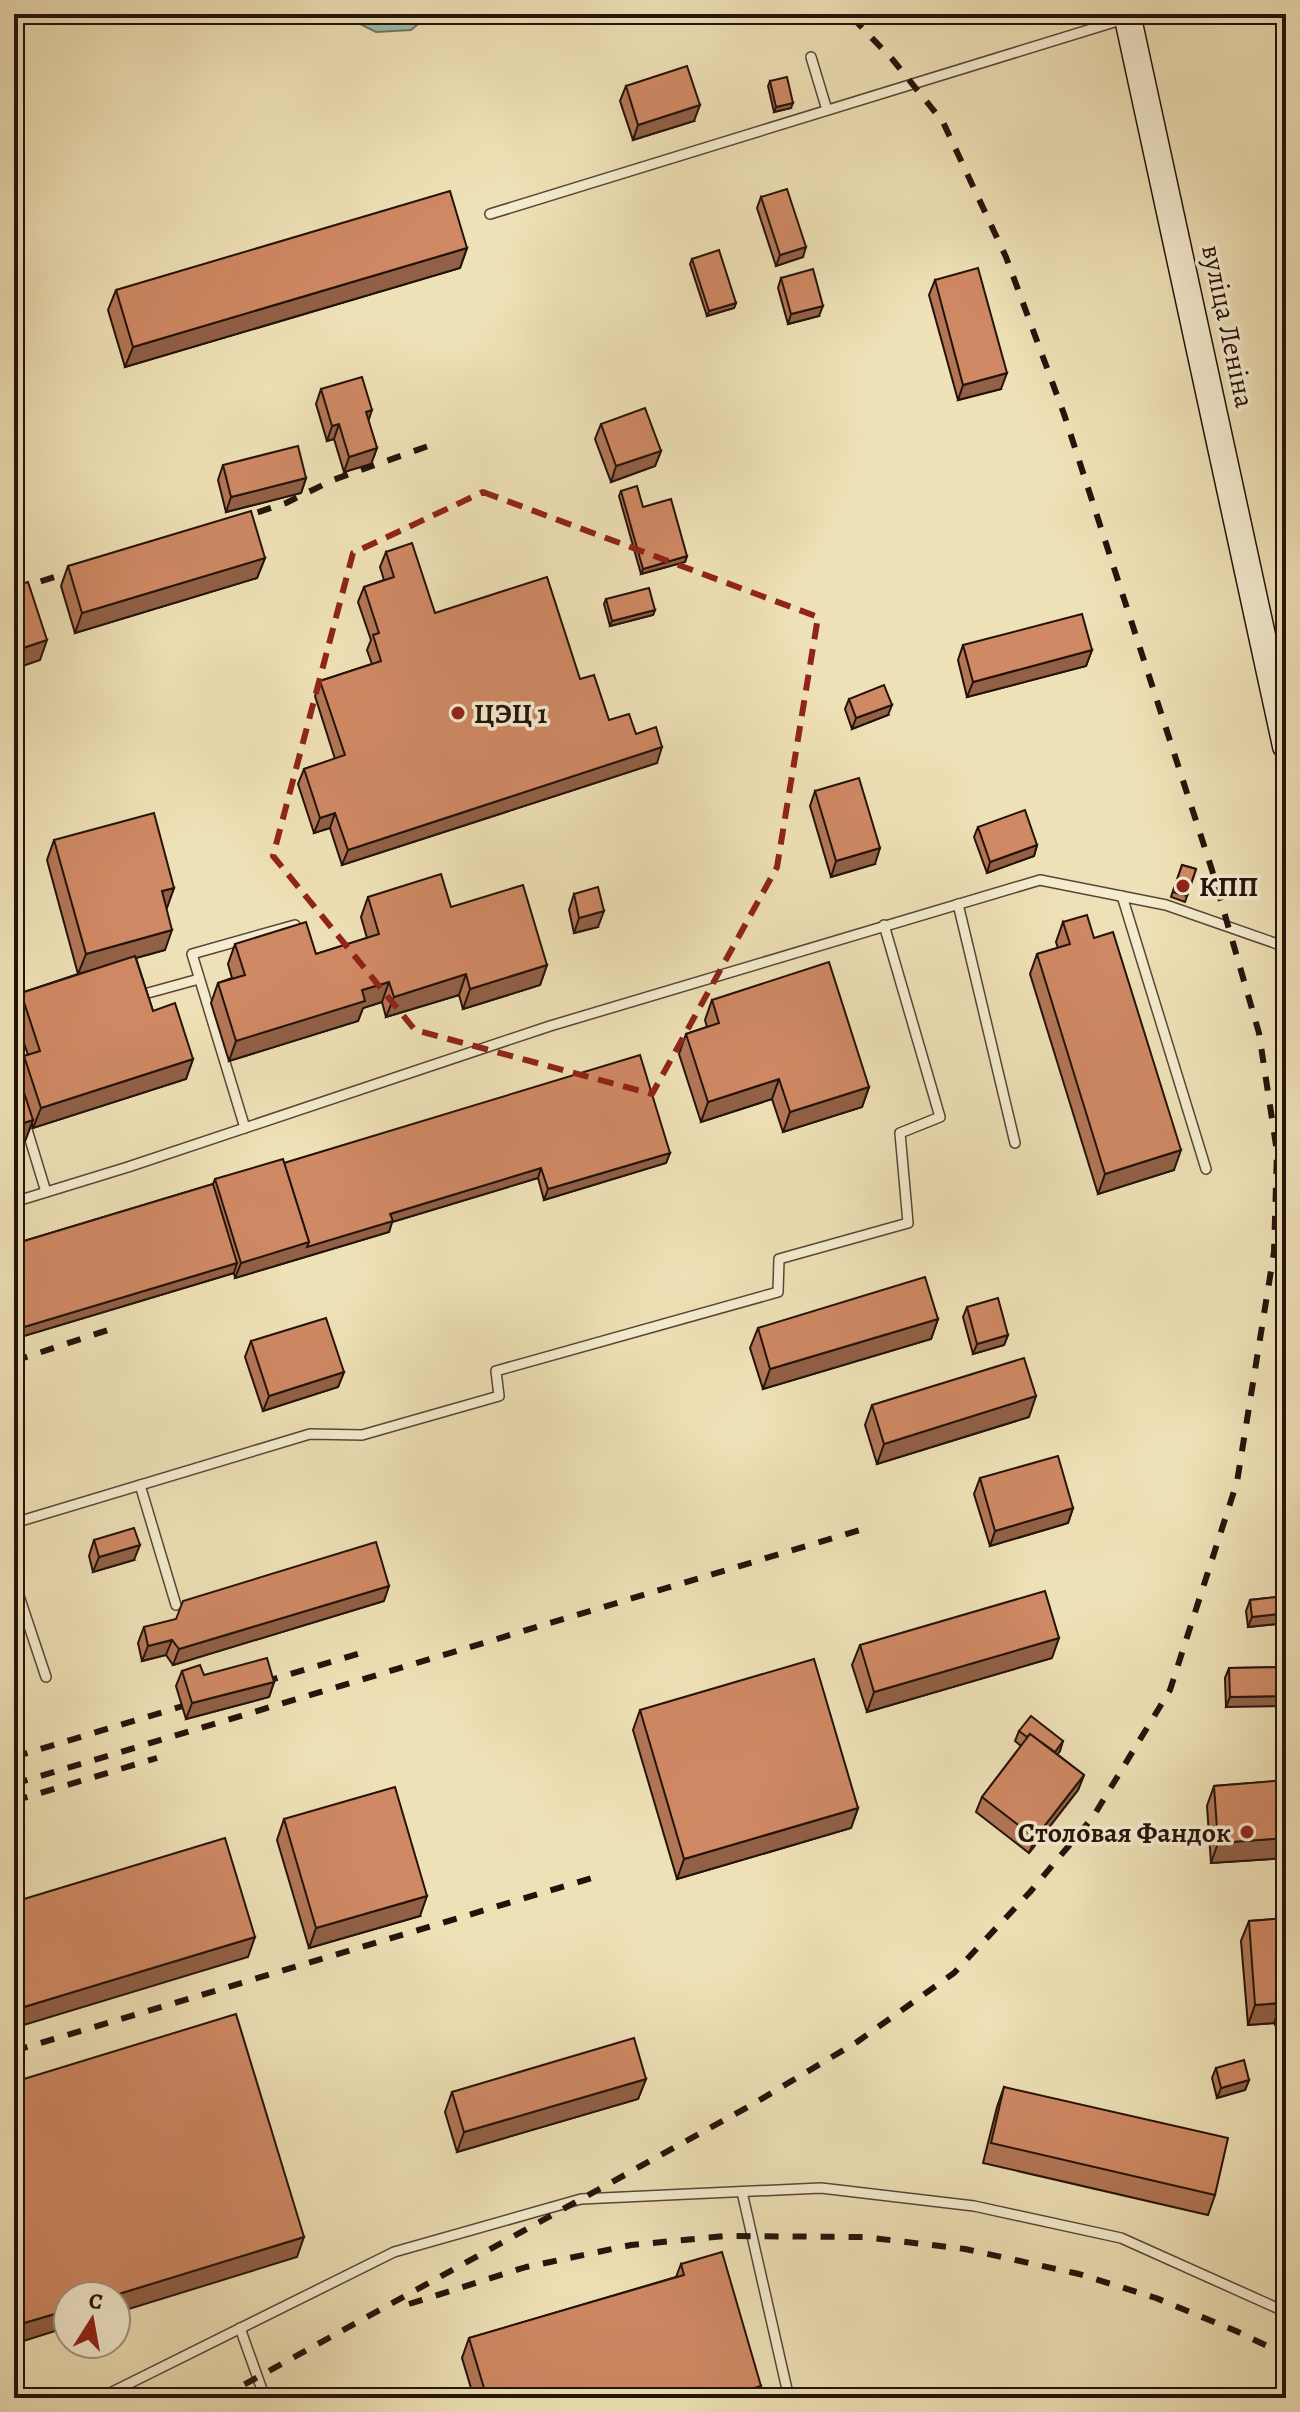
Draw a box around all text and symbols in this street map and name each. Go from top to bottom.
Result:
street label: вуліца Леніна [1192,241,1264,411]
place label: ЦЭЦ 1 [474,695,547,733]
marker: ЦЭЦ 1 [449,704,467,722]
place label: КПП [1199,868,1258,906]
marker: КПП [1174,877,1192,895]
place label: Столовая Фандок [1018,1814,1231,1852]
marker: Столовая Фандок [1238,1823,1256,1841]
north arrow [52,2280,132,2360]
text: С [86,2285,105,2317]

